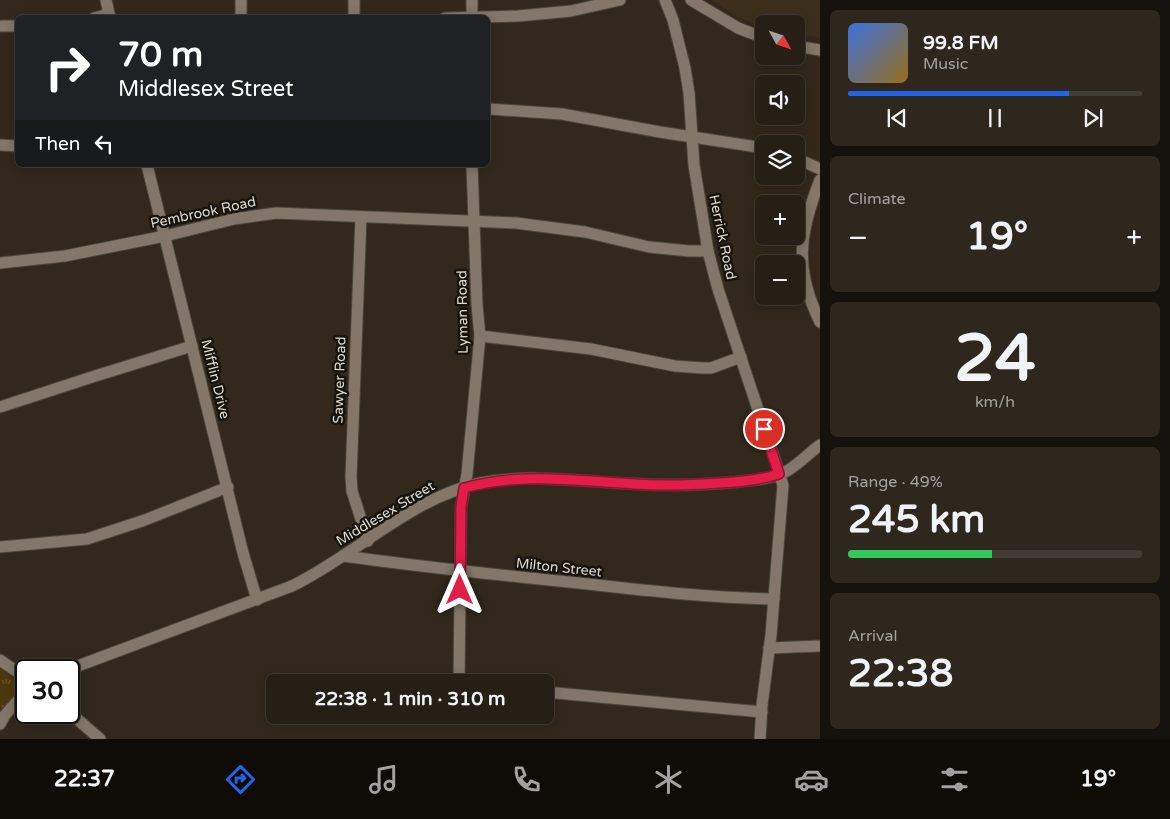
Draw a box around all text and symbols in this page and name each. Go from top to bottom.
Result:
north arrow [755,15,805,65]
map controls [755,15,805,305]
text: 99.8 FM [923,32,999,54]
text: 70 m [118,34,203,76]
icon: right [35,35,100,100]
text: Music [923,54,968,74]
button: sound [755,75,805,125]
text: Middlesex Street [118,76,294,102]
icon: previous [883,104,911,132]
icon: pause [981,104,1009,132]
icon: next [1079,104,1107,132]
icon: left [90,130,118,158]
text: Then [35,133,80,155]
button: layers [755,135,805,185]
text: Climate [848,189,906,209]
street label: Pembrook Road [149,193,257,232]
street label: Herrick Road [705,193,740,281]
button: + [755,195,805,245]
text: 19° [966,214,1028,260]
text: − [848,221,868,255]
text: + [1126,221,1142,255]
button: − [755,255,805,305]
street label: Lyman Road [453,270,472,354]
text: 24 [954,320,1036,399]
street label: Sawyer Road [329,336,350,424]
street label: Mifflin Drive [197,338,234,421]
text: km/h [975,392,1015,412]
pin [743,408,785,450]
icon: arrive [750,415,778,443]
text: Range · 49% [848,472,943,492]
street label: Middlesex Street [333,477,438,549]
text: 245 km [848,497,985,543]
street label: Milton Street [515,555,603,581]
position arrow [433,563,485,615]
text: Arrival [848,626,897,646]
text: 22:38 [848,651,953,697]
speed limit sign: 30 [15,659,80,724]
text: 22:38 · 1 min · 310 m [314,688,506,710]
icon: directions [223,762,258,797]
icon: music [366,762,401,797]
icon: phone [509,762,544,797]
icon: climate [651,762,686,797]
icon: car [794,762,829,797]
icon: filters [937,762,972,797]
text: 22:37 [54,766,115,792]
text: 19° [1080,766,1116,792]

